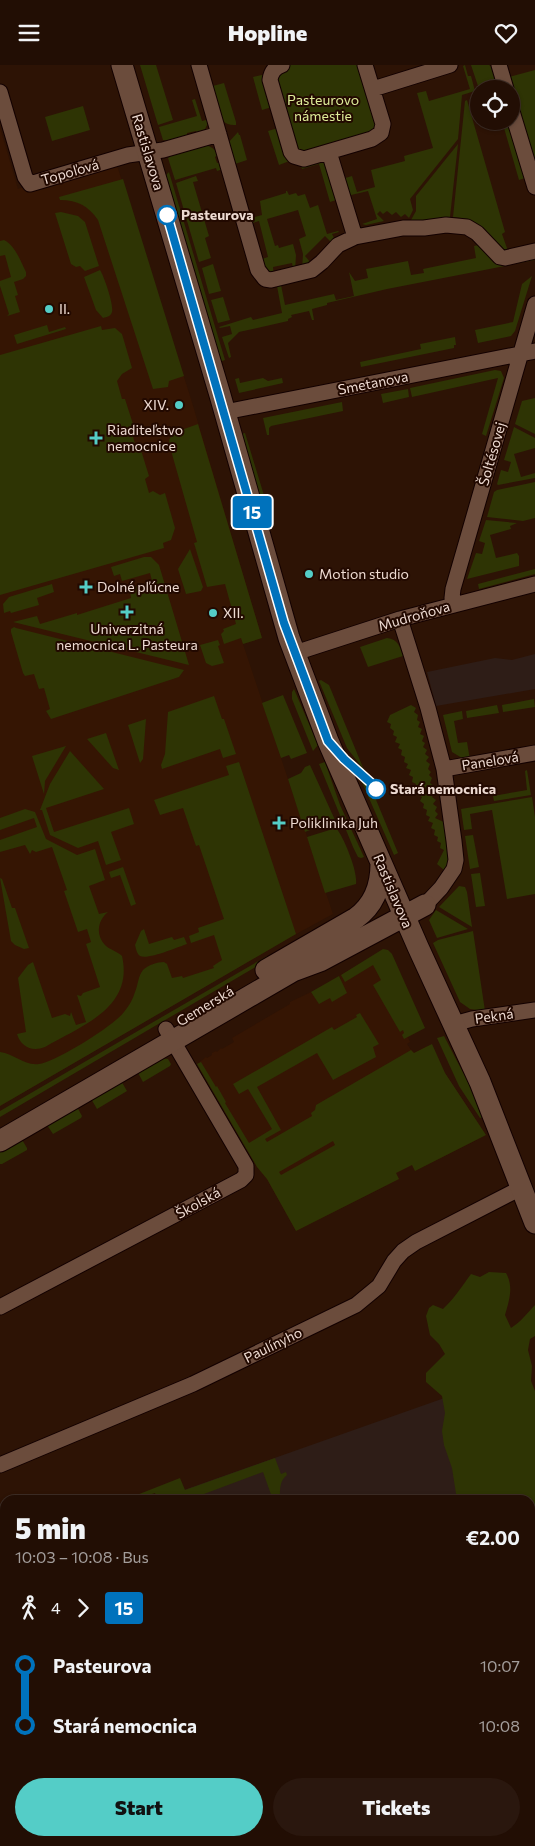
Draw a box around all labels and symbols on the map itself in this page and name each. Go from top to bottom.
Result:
park label: Pasteurovo námestie [287,91,359,124]
street label: Rastislavova [129,112,168,192]
street label: Topoľová [39,155,101,188]
marker: Pasteurova [157,205,177,225]
place label: Pasteurova [181,206,254,223]
place label: II. [59,300,70,317]
marker: II. [43,303,55,315]
street label: Smetanova [336,367,410,398]
place label: XIV. [144,396,169,413]
marker: XIV. [173,399,185,411]
street label: Šoltésovej [474,420,509,488]
place label: Riaditeľstvo nemocnice [107,421,183,454]
marker: Riaditeľstvo nemocnice [89,431,103,445]
line badge: 15 [230,496,274,528]
place label: Motion studio [319,565,409,582]
marker: Motion studio [303,568,315,580]
place label: Dolné pľúcne [97,578,179,595]
marker: Dolné pľúcne [79,580,93,594]
street label: Mudroňova [376,597,452,634]
place label: XII. [223,604,244,621]
marker: Univerzitná nemocnica L. Pasteura [120,605,134,619]
marker: XII. [207,607,219,619]
place label: Univerzitná nemocnica L. Pasteura [56,620,198,653]
street label: Panelová [460,748,520,773]
marker: Stará nemocnica [366,779,386,799]
place label: Stará nemocnica [390,780,496,797]
place label: Poliklinika Juh [290,814,378,831]
marker: Poliklinika Juh [272,816,286,830]
street label: Rastislavova [370,851,417,930]
street label: Gemerská [173,982,236,1029]
street label: Pekná [474,1004,514,1027]
street label: Školská [172,1183,223,1222]
street label: Paulínyho [241,1323,305,1366]

